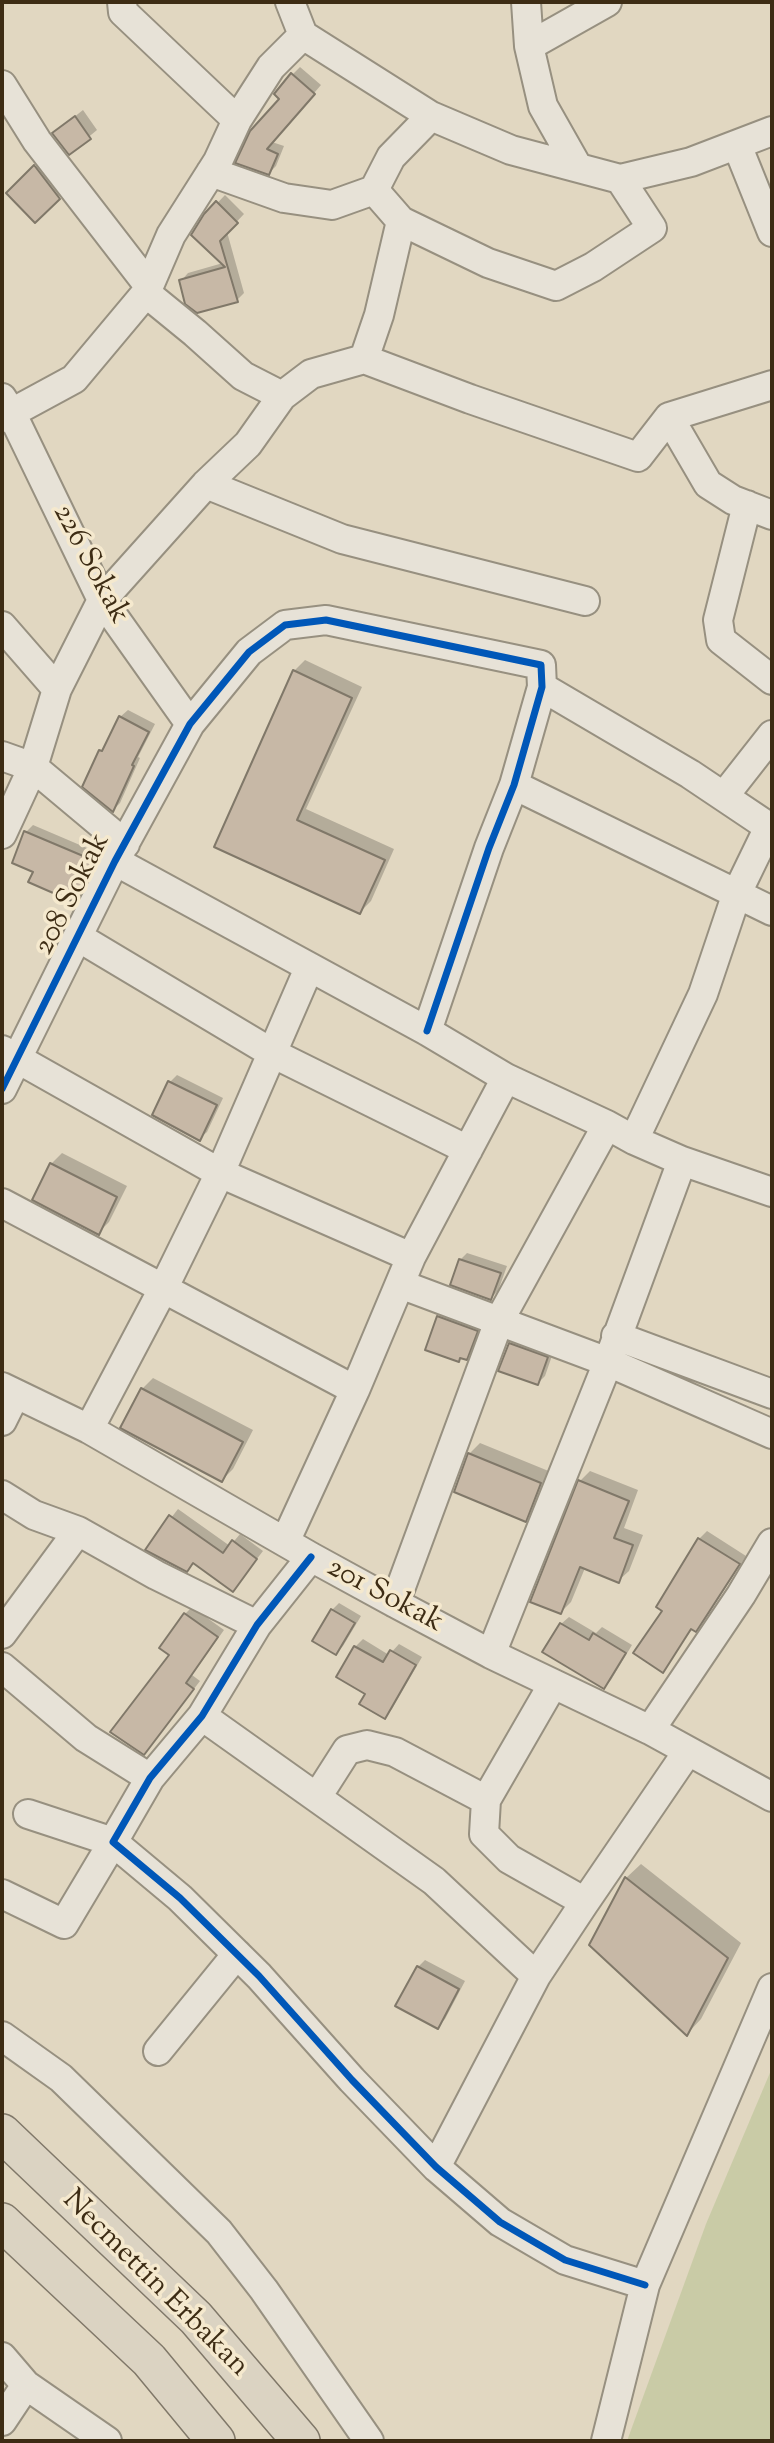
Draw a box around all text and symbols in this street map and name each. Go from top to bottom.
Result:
street label: 226 Sokak [43,499,135,631]
street label: 208 Sokak [28,828,120,962]
street label: 201 Sokak [320,1551,448,1643]
street label: Necmettin Erbakan [53,2184,255,2386]

